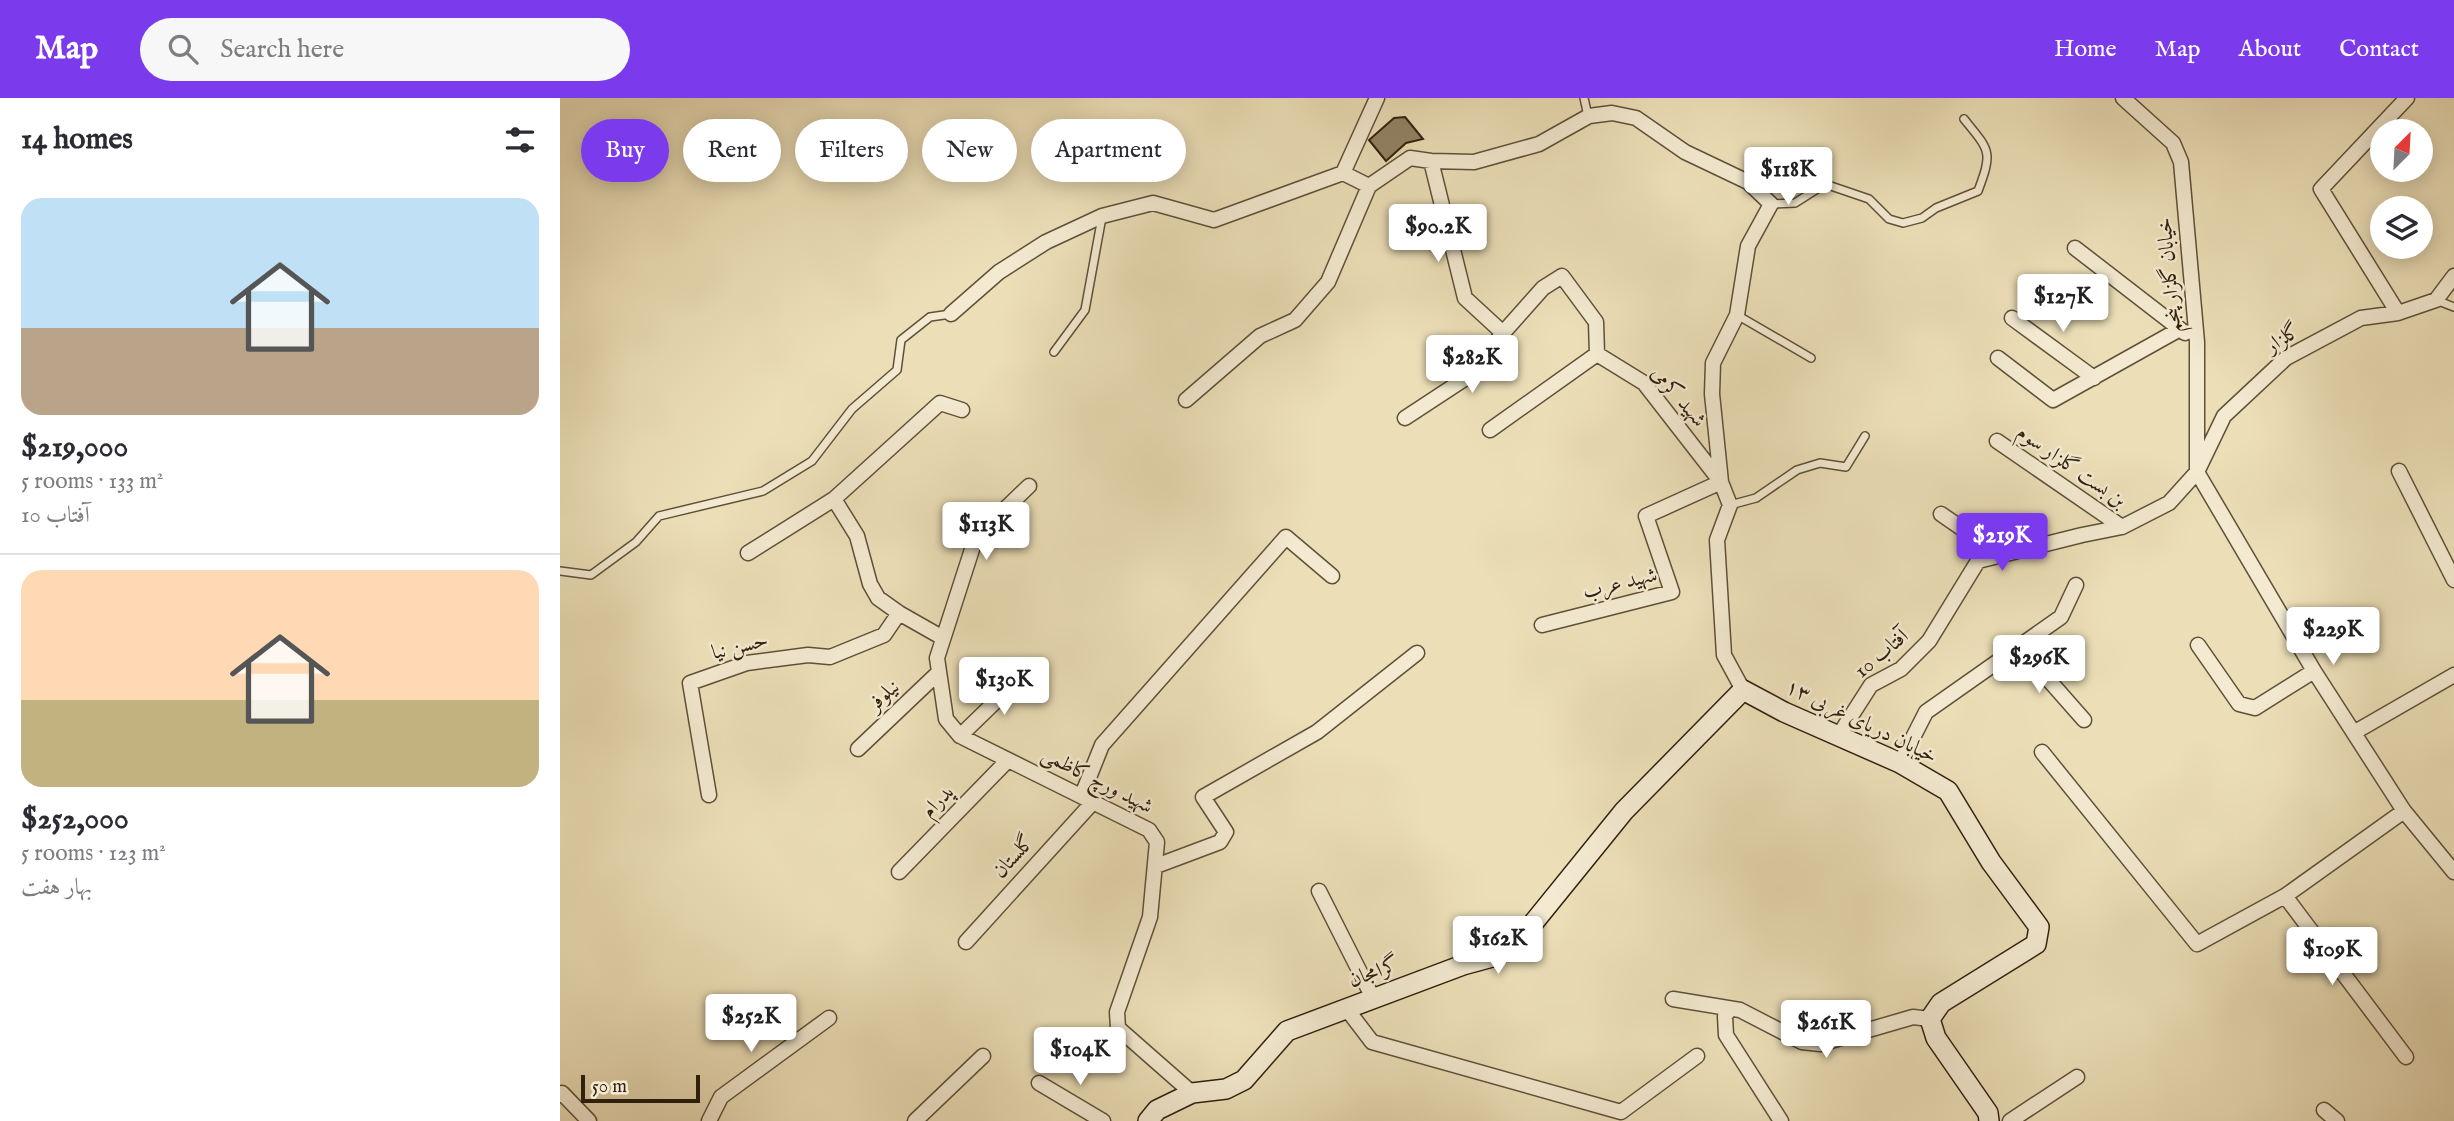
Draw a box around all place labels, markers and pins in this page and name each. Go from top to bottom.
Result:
pin: $118K [1739,148,1837,207]
pin: $90.2K [1381,204,1495,264]
pin: $127K [2014,274,2112,334]
pin: $282K [1423,336,1521,395]
pin: $113K [937,503,1035,562]
pin: $219K [1953,514,2051,573]
pin: $229K [2284,608,2382,667]
pin: $296K [1990,636,2088,695]
pin: $130K [955,658,1053,717]
pin: $162K [1449,916,1547,976]
pin: $109K [2283,928,2381,987]
pin: $252K [702,995,800,1054]
pin: $261K [1777,1000,1875,1060]
pin: $104K [1031,1028,1129,1087]

